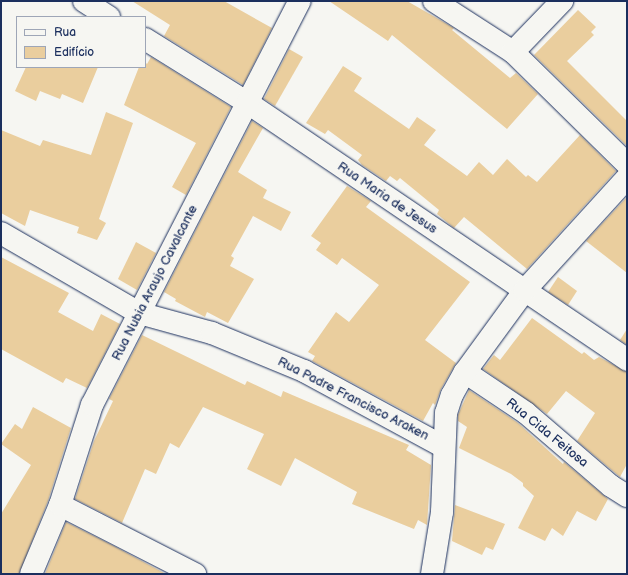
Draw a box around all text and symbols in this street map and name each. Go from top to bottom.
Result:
legend [16,16,146,68]
text: Rua [54,25,76,40]
text: Edifício [54,45,94,60]
street label: Rua Maria de Jesus [334,159,440,237]
street label: Rua Nubia Araujo Cavalcante [109,203,201,363]
street label: Rua Padre Francisco Araken [275,354,431,444]
street label: Rua Cida Feitosa [503,395,591,471]

